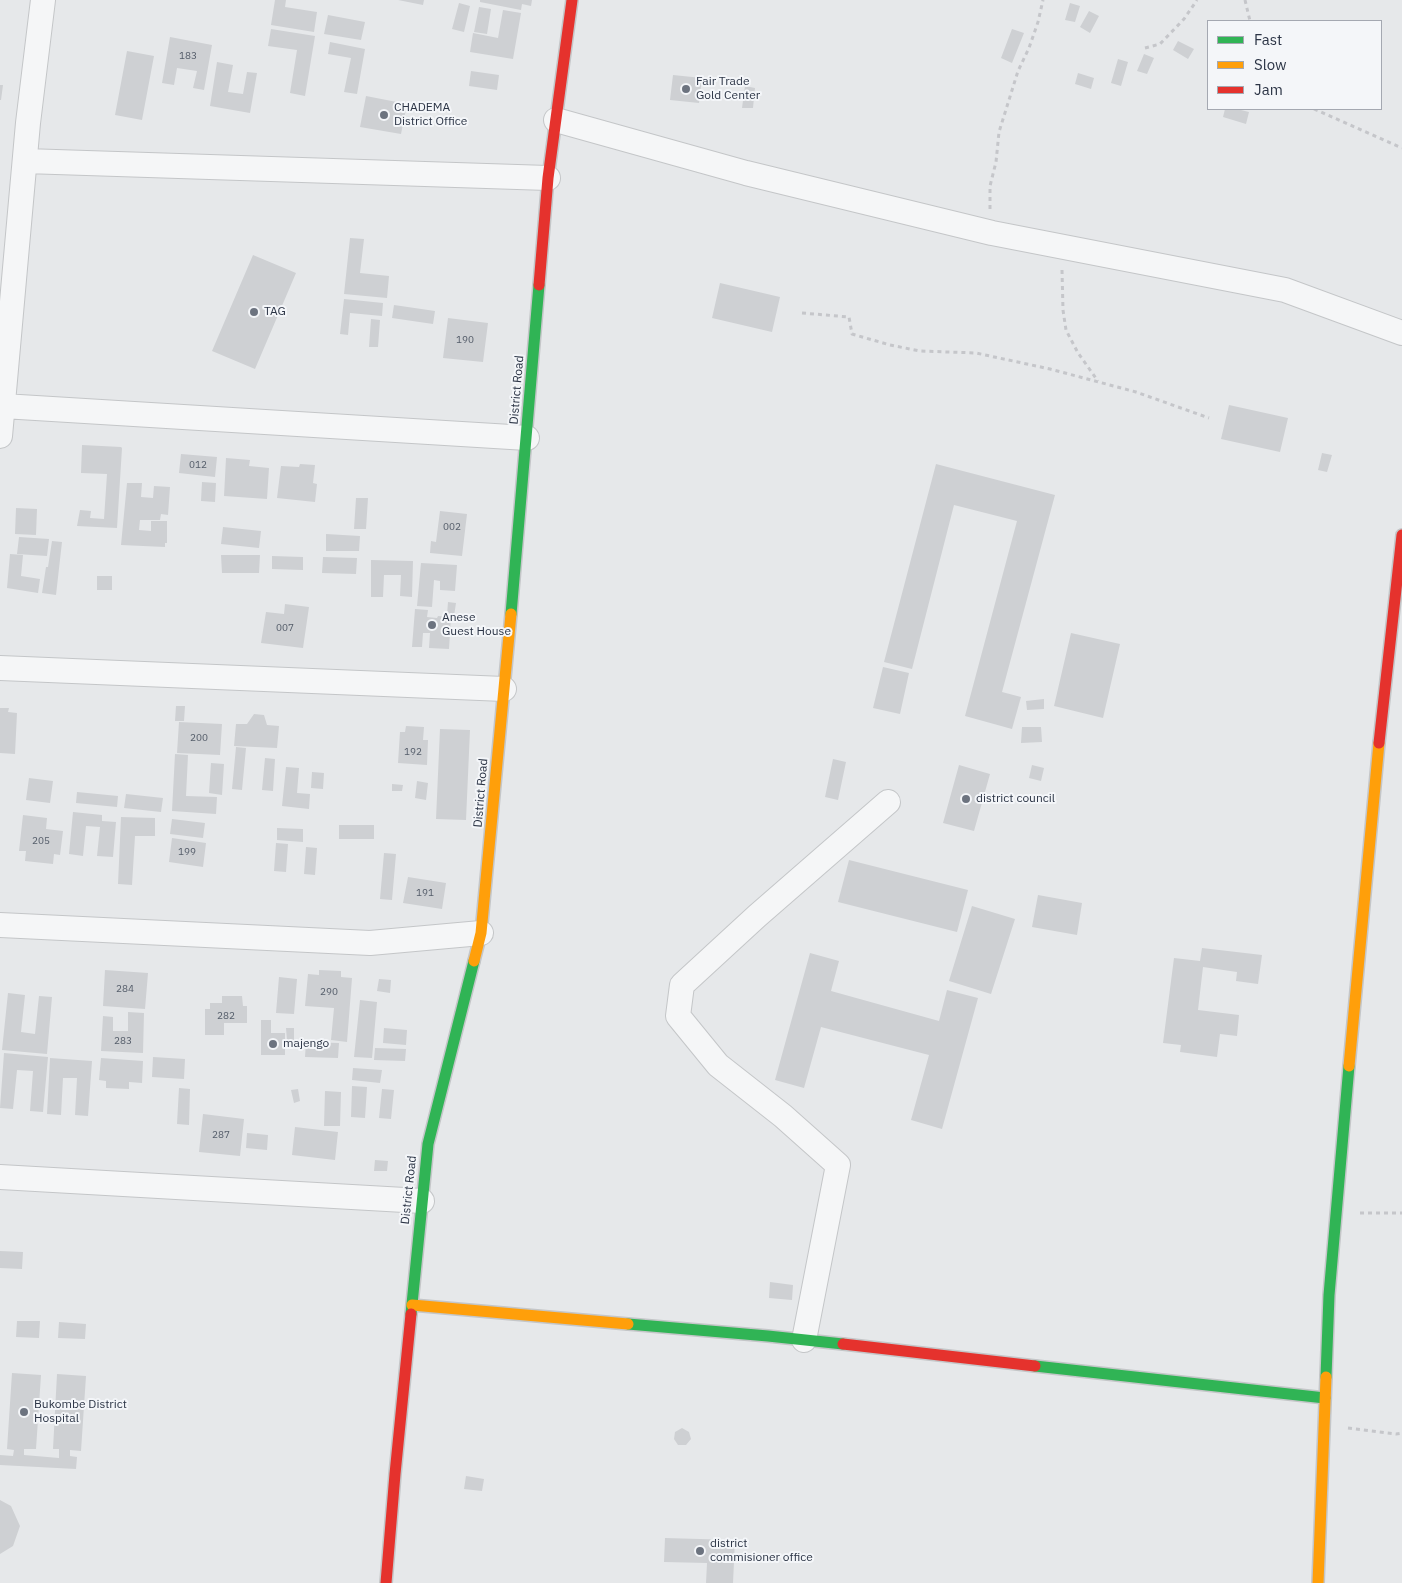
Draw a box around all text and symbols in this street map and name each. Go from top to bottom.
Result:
legend [1207,20,1382,110]
text: Fast [1254,30,1282,49]
house number: 183 [179,50,197,62]
text: Slow [1254,55,1287,74]
place label: Fair Trade Gold Center [696,75,760,103]
text: Jam [1254,80,1283,99]
marker: Fair Trade Gold Center [680,83,692,95]
place label: CHADEMA District Office [394,101,467,129]
marker: CHADEMA District Office [378,109,390,121]
place label: TAG [264,305,286,319]
marker: TAG [248,306,260,318]
house number: 190 [456,334,474,346]
street label: District Road [507,355,527,425]
house number: 012 [189,459,207,471]
house number: 002 [443,521,461,533]
place label: Anese Guest House [442,611,511,639]
marker: Anese Guest House [426,619,438,631]
house number: 007 [276,622,294,634]
house number: 200 [190,732,208,744]
house number: 192 [404,746,422,758]
street label: District Road [471,758,491,828]
place label: district council [976,792,1055,806]
marker: district council [960,793,972,805]
house number: 205 [32,835,50,847]
house number: 199 [178,846,196,858]
house number: 191 [416,887,434,899]
house number: 284 [116,983,134,995]
house number: 290 [320,986,338,998]
house number: 282 [217,1010,235,1022]
house number: 283 [114,1035,132,1047]
place label: majengo [283,1037,329,1051]
marker: majengo [267,1038,279,1050]
house number: 287 [212,1129,230,1141]
street label: District Road [398,1155,420,1225]
place label: Bukombe District Hospital [34,1398,127,1426]
marker: Bukombe District Hospital [18,1406,30,1418]
place label: district commisioner office [710,1537,813,1565]
marker: district commisioner office [694,1545,706,1557]

